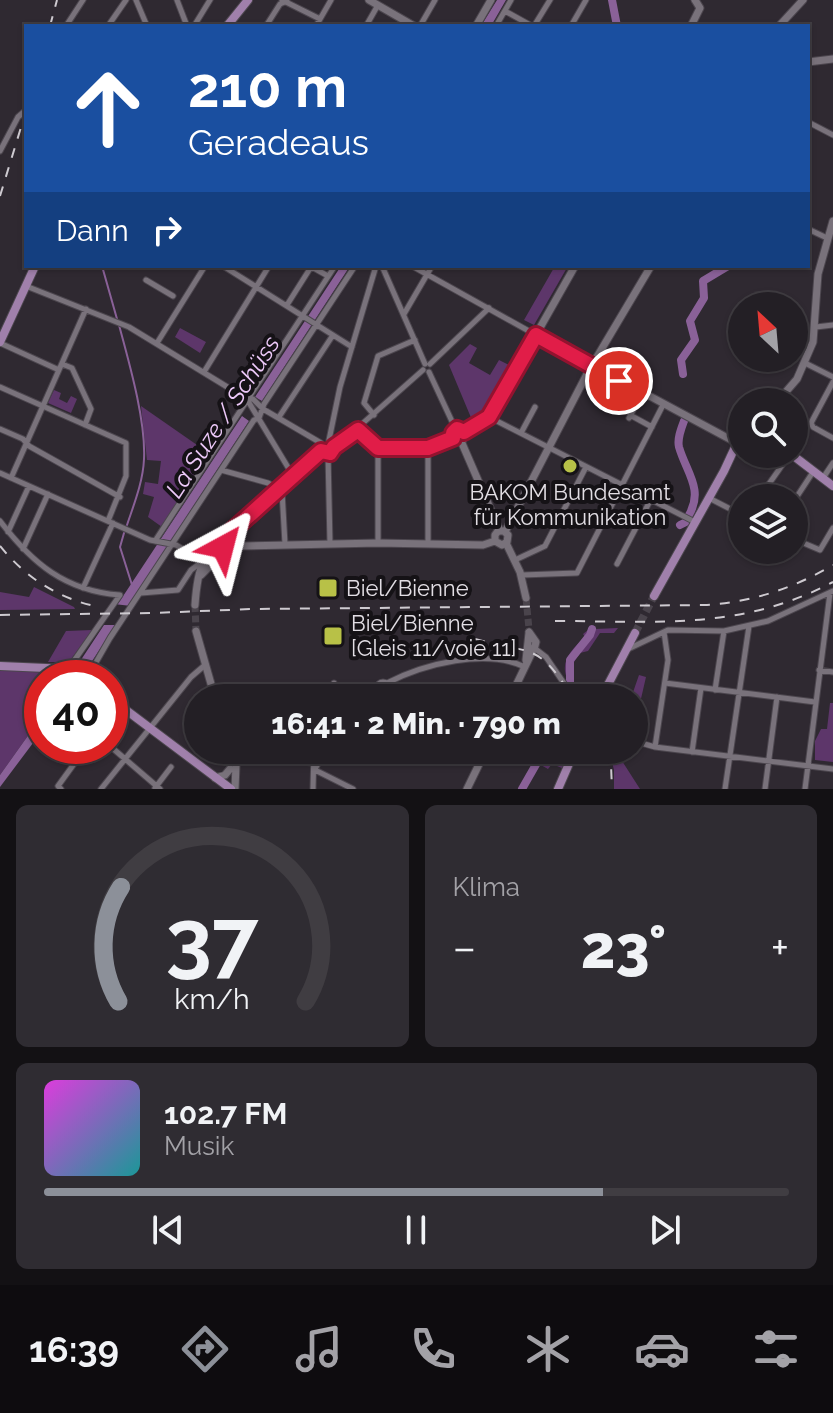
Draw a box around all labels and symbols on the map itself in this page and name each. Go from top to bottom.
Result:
north arrow [728,292,808,372]
water label: La Suze / Schüss [159,330,286,503]
pin [585,347,653,415]
marker: BAKOM Bundesamt für Kommunikation [561,457,579,475]
place label: BAKOM Bundesamt für Kommunikation [469,479,671,530]
position arrow [181,505,265,589]
place label: Biel/Bienne [346,575,469,601]
marker: Biel/Bienne [317,577,339,599]
place label: Biel/Bienne [Gleis 11/voie 11] [351,610,516,661]
marker: Biel/Bienne [Gleis 11/voie 11] [322,625,344,647]
speed limit sign: 40 [24,660,128,764]

